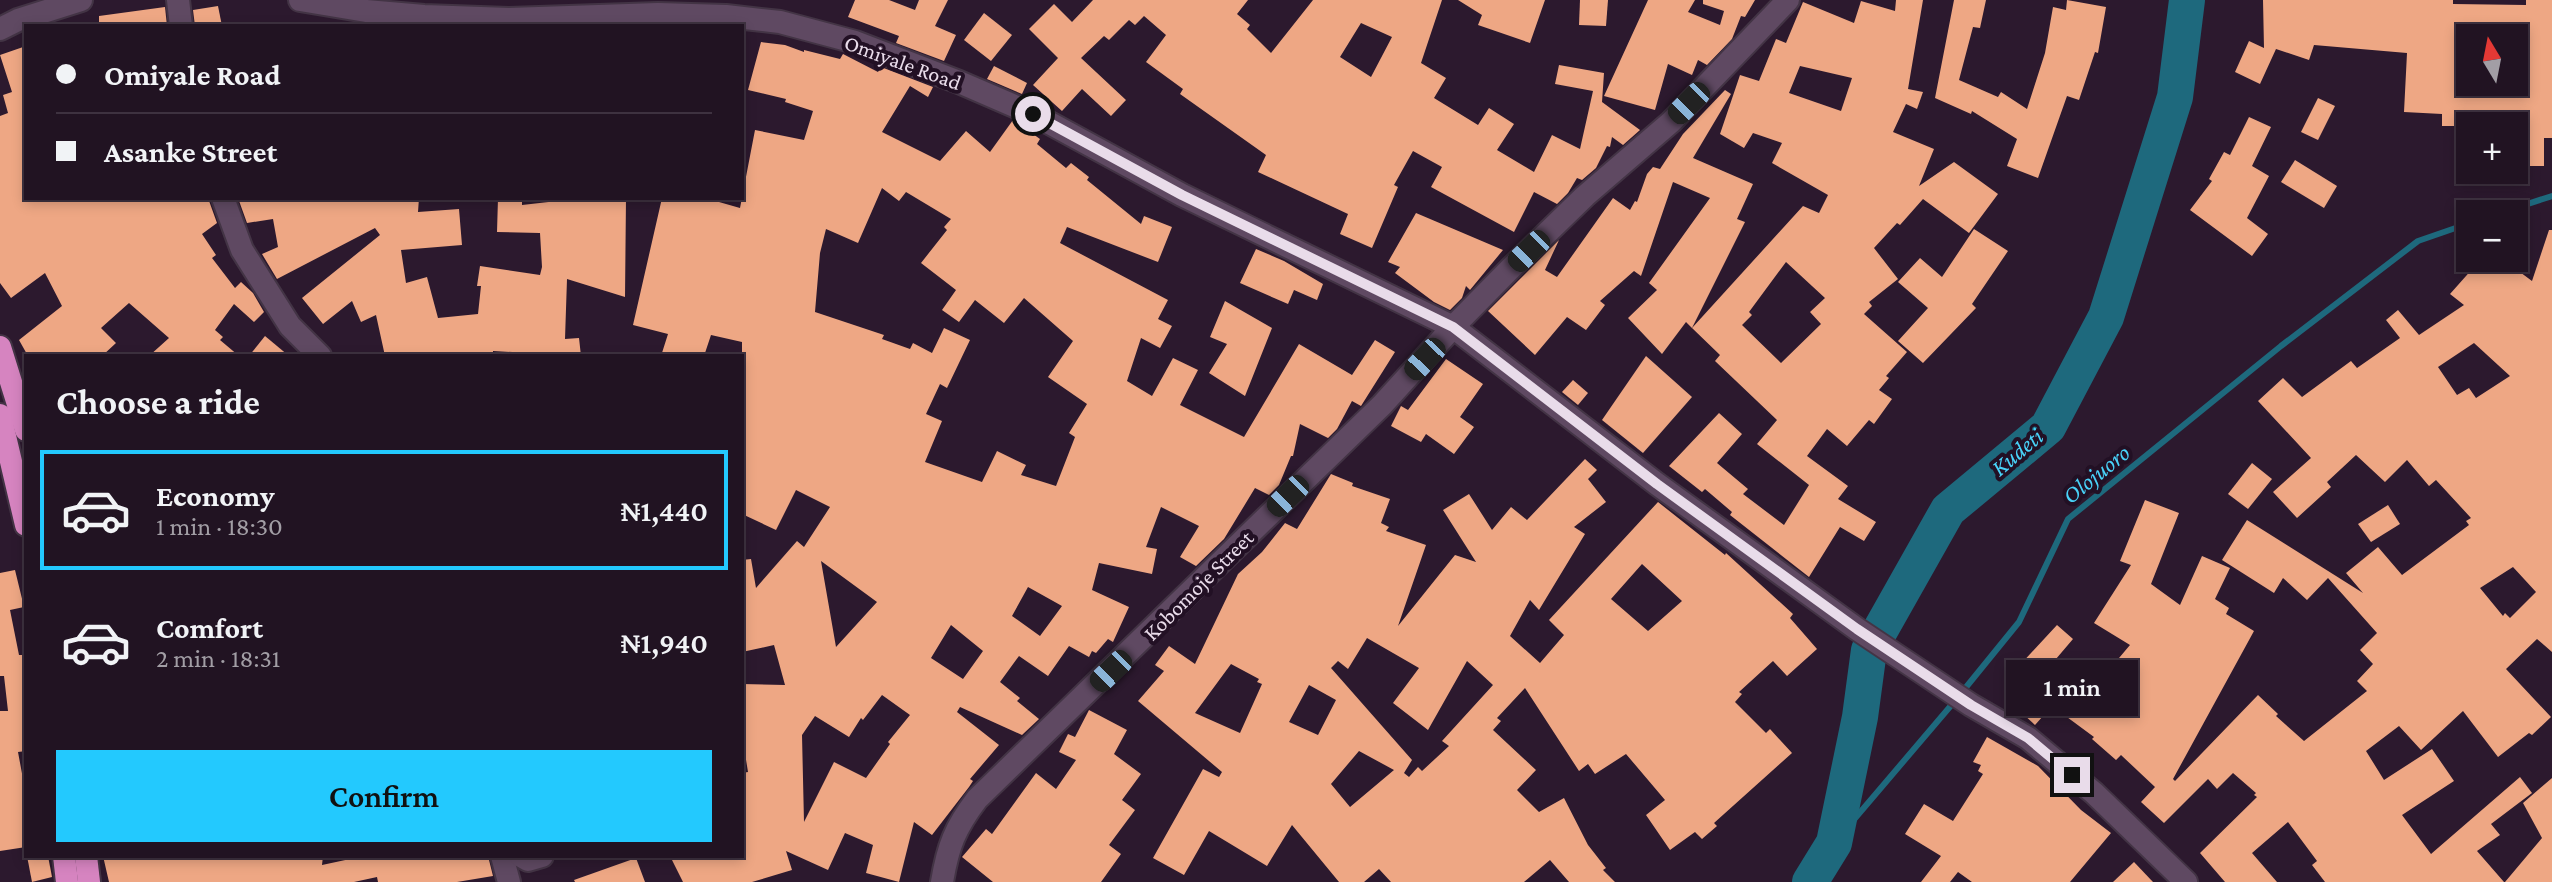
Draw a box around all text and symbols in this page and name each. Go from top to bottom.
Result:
north arrow [2456,24,2528,96]
map controls [2456,24,2528,272]
street label: Omiyale Road [841,30,965,95]
text: Omiyale Road [104,58,281,91]
car [1664,78,1714,128]
route start [1015,96,1051,132]
button: + [2456,112,2528,184]
text: Asanke Street [104,135,277,168]
button: − [2456,200,2528,272]
car [1503,226,1555,276]
car [1400,333,1450,385]
text: Choose a ride [56,382,260,422]
water label: Kudeti [1985,422,2048,481]
water label: Olojuoro [2057,438,2135,510]
car [1262,471,1314,521]
icon: car [60,474,132,546]
text: Economy [156,479,275,512]
text: ₦1,440 [621,494,708,527]
text: 1 min · 18:30 [156,512,283,541]
street label: Kobomoje Street [1138,525,1259,645]
icon: car [60,606,132,678]
text: Comfort [156,611,263,644]
text: ₦1,940 [620,626,708,659]
text: 2 min · 18:31 [156,644,280,673]
car [1085,646,1137,696]
callout: 1 min [2006,659,2138,715]
text: 1 min [2043,673,2101,702]
button: Confirm [56,750,712,842]
route end [2054,757,2090,793]

